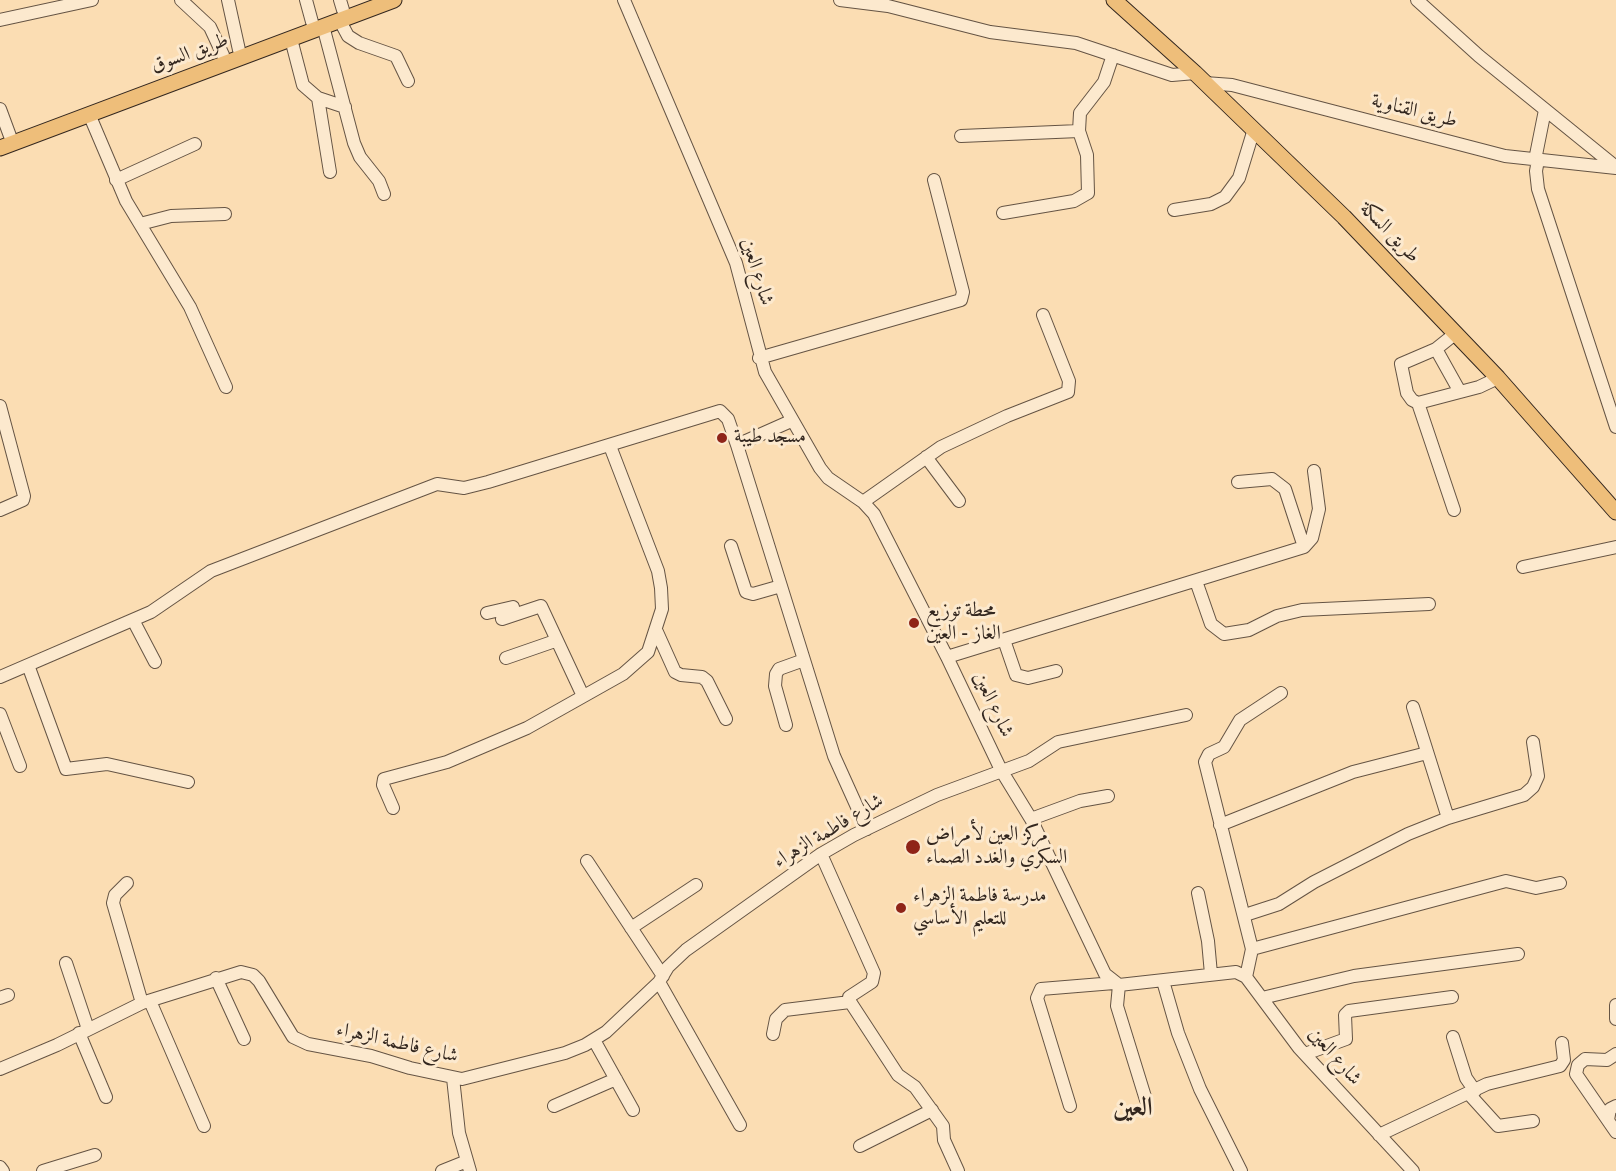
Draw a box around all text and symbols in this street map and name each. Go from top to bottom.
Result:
street label: طريق السوق [148,29,232,79]
street label: طريق القناوية [1369,90,1459,134]
street label: طريق السكة [1354,197,1424,269]
street label: شارع العين [734,235,778,309]
place label: مسجد طيبة [734,426,806,450]
marker: مسجد طيبة [715,431,729,445]
place label: محطة توزيع الغاز - العين [926,600,1001,647]
marker: محطة توزيع الغاز - العين [907,616,921,630]
street label: شارع العين [966,669,1018,741]
street label: شارع فاطمة الزهراء [770,790,888,874]
place label: مركز العين لأمراض السكري والغدد الصماء [926,824,1067,871]
marker: مركز العين لأمراض السكري والغدد الصماء [904,838,922,856]
place label: مدرسة فاطمة الزهراء للتعليم الأساسي [913,885,1047,932]
marker: مدرسة فاطمة الزهراء للتعليم الأساسي [894,901,908,915]
street label: شارع فاطمة الزهراء [334,1018,460,1070]
street label: شارع العين [1302,1023,1366,1091]
district label: العين [1113,1093,1153,1125]

